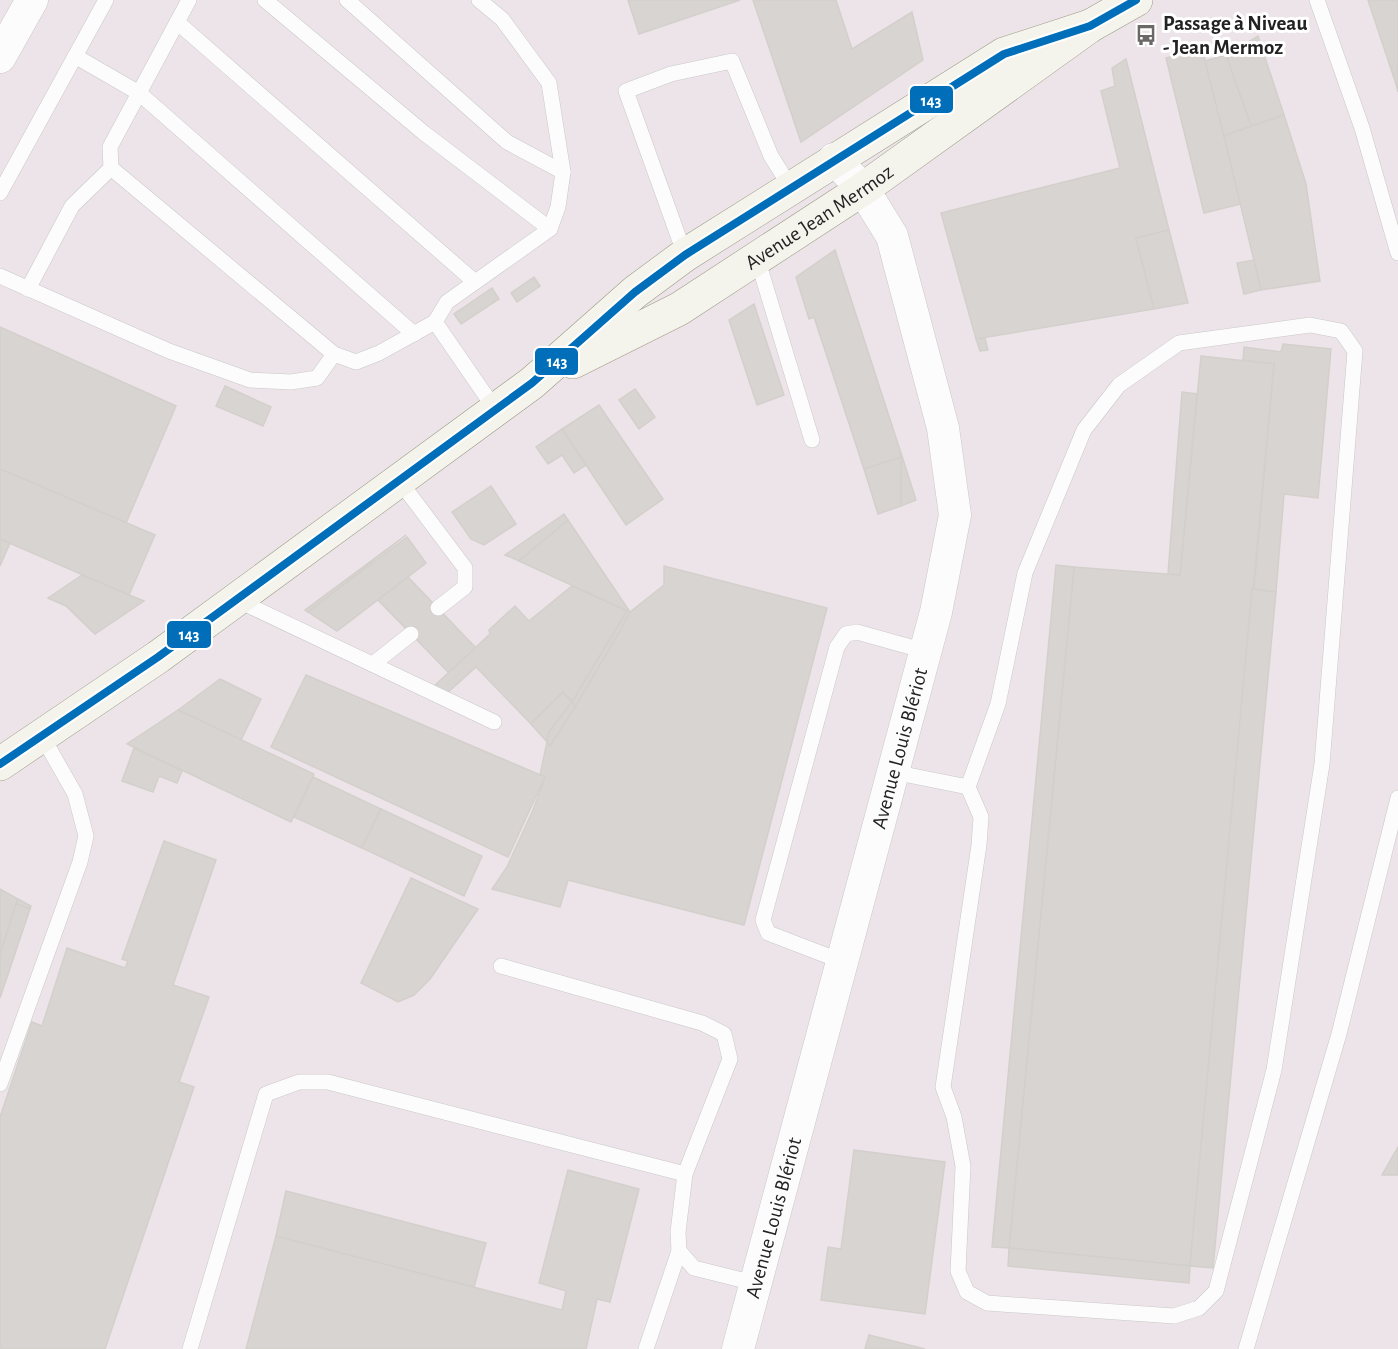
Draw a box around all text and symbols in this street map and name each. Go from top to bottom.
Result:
place label: Passage à Niveau - Jean Mermoz [1163,13,1307,58]
bus stop icon: Passage à Niveau - Jean Mermoz [1134,23,1158,47]
line badge: 143 [909,85,954,114]
text: 143 [921,93,941,109]
street label: Avenue Jean Mermoz [742,161,897,274]
line badge: 143 [534,347,579,376]
text: 143 [547,354,567,370]
line badge: 143 [166,620,212,649]
text: 143 [179,627,199,643]
street label: Avenue Louis Blériot [868,665,932,831]
street label: Avenue Louis Blériot [742,1135,805,1300]

